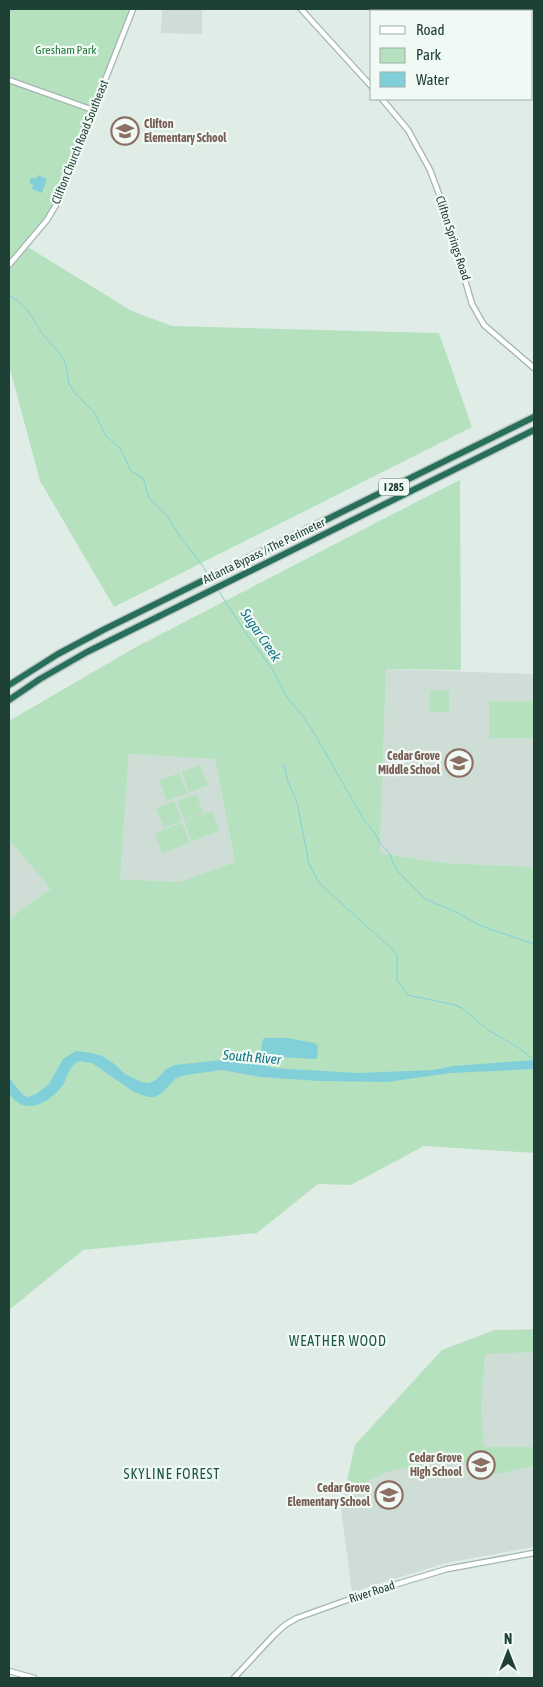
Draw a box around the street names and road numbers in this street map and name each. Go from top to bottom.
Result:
street label: Clifton Church Road Southeast [49,77,112,206]
street label: Clifton Springs Road [433,194,473,282]
road number: I 285 [379,478,409,496]
street label: Atlanta Bypass / The Perimeter [201,515,328,587]
street label: River Road [347,1578,397,1606]

